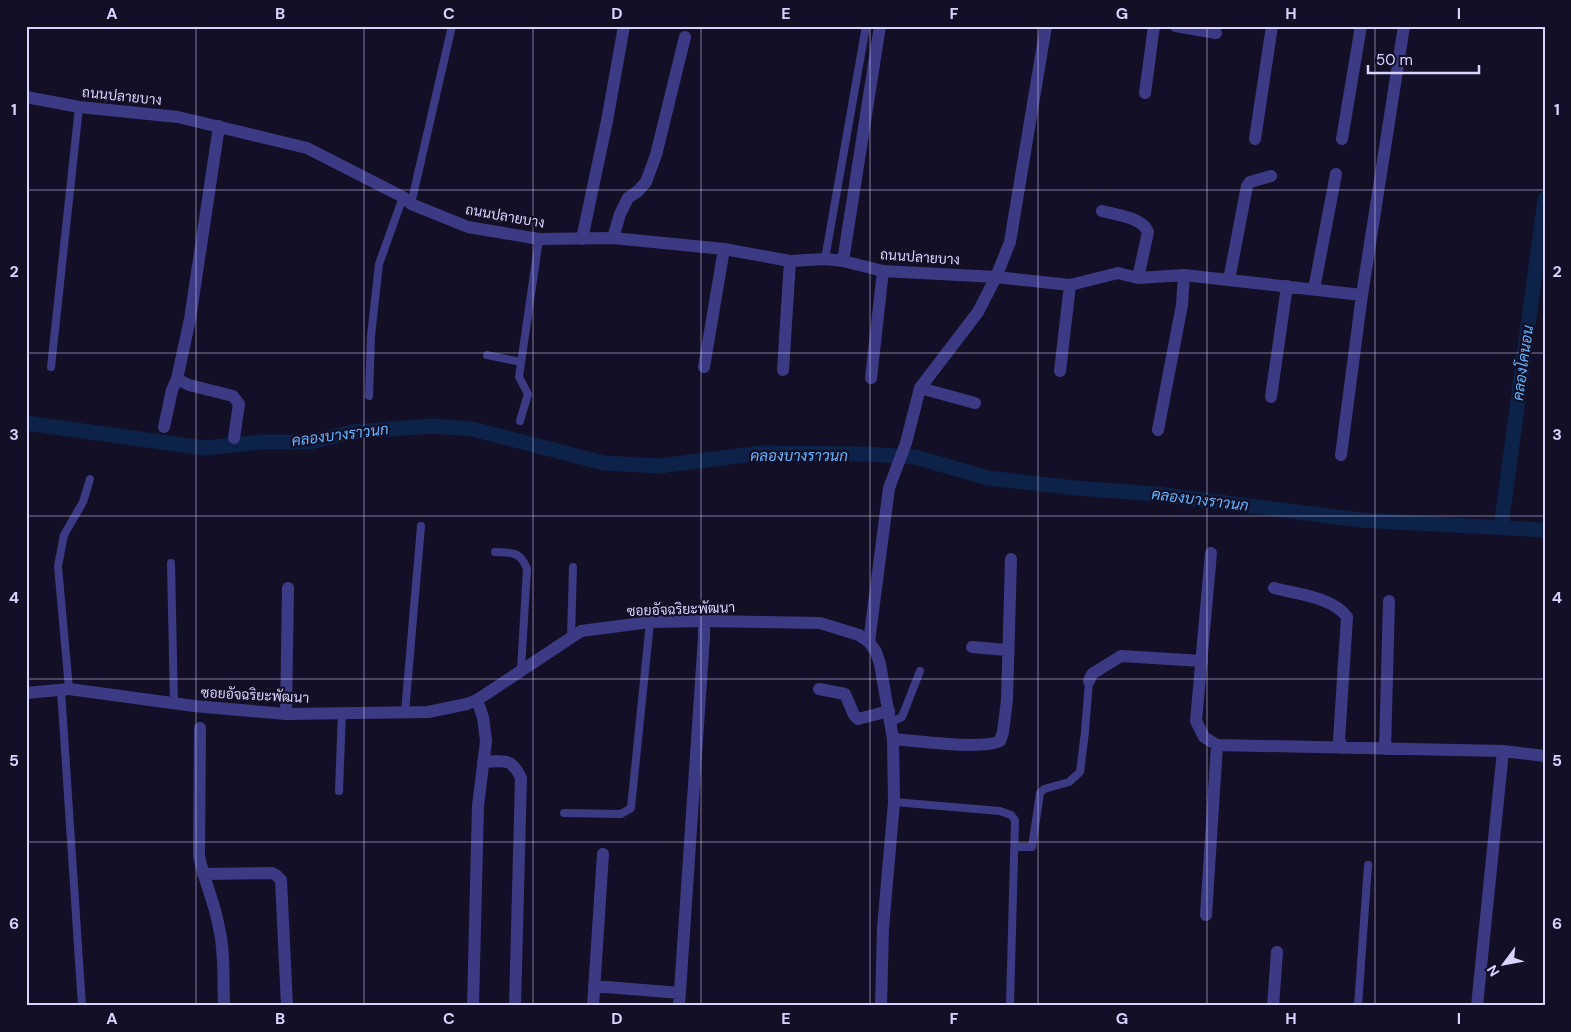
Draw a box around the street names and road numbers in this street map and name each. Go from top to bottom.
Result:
street label: ถนนปลายบาง [81,83,163,109]
street label: ถนนปลายบาง [464,200,546,232]
street label: ถนนปลายบาง [879,245,961,269]
street label: ซอยอัจฉริยะพัฒนา [626,598,736,620]
street label: ซอยอัจฉริยะพัฒนา [200,683,310,707]

